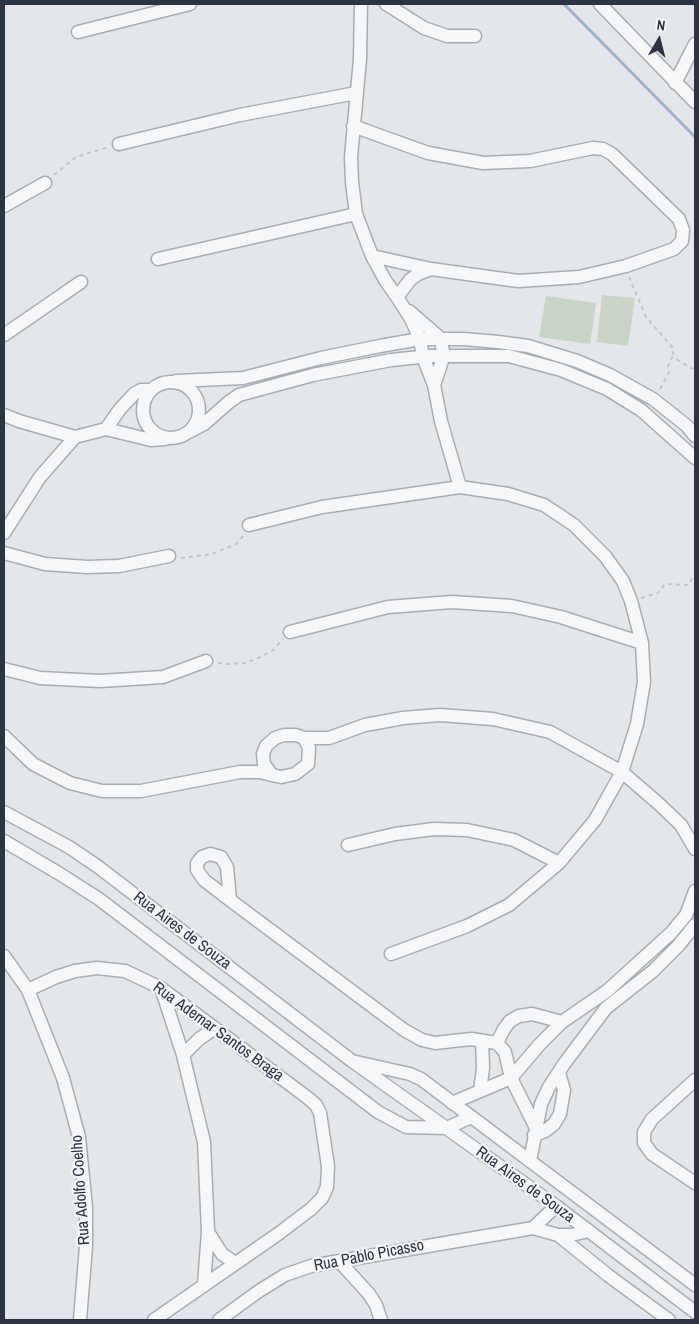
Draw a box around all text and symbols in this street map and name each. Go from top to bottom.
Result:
north arrow [634,15,684,65]
text: N [656,16,666,35]
street label: Rua Aires de Souza [129,888,235,974]
street label: Rua Ademar Santos Braga [149,978,287,1086]
street label: Rua Adolfo Coelho [68,1134,94,1246]
street label: Rua Aires de Souza [472,1143,578,1227]
street label: Rua Pablo Picasso [312,1236,426,1276]

